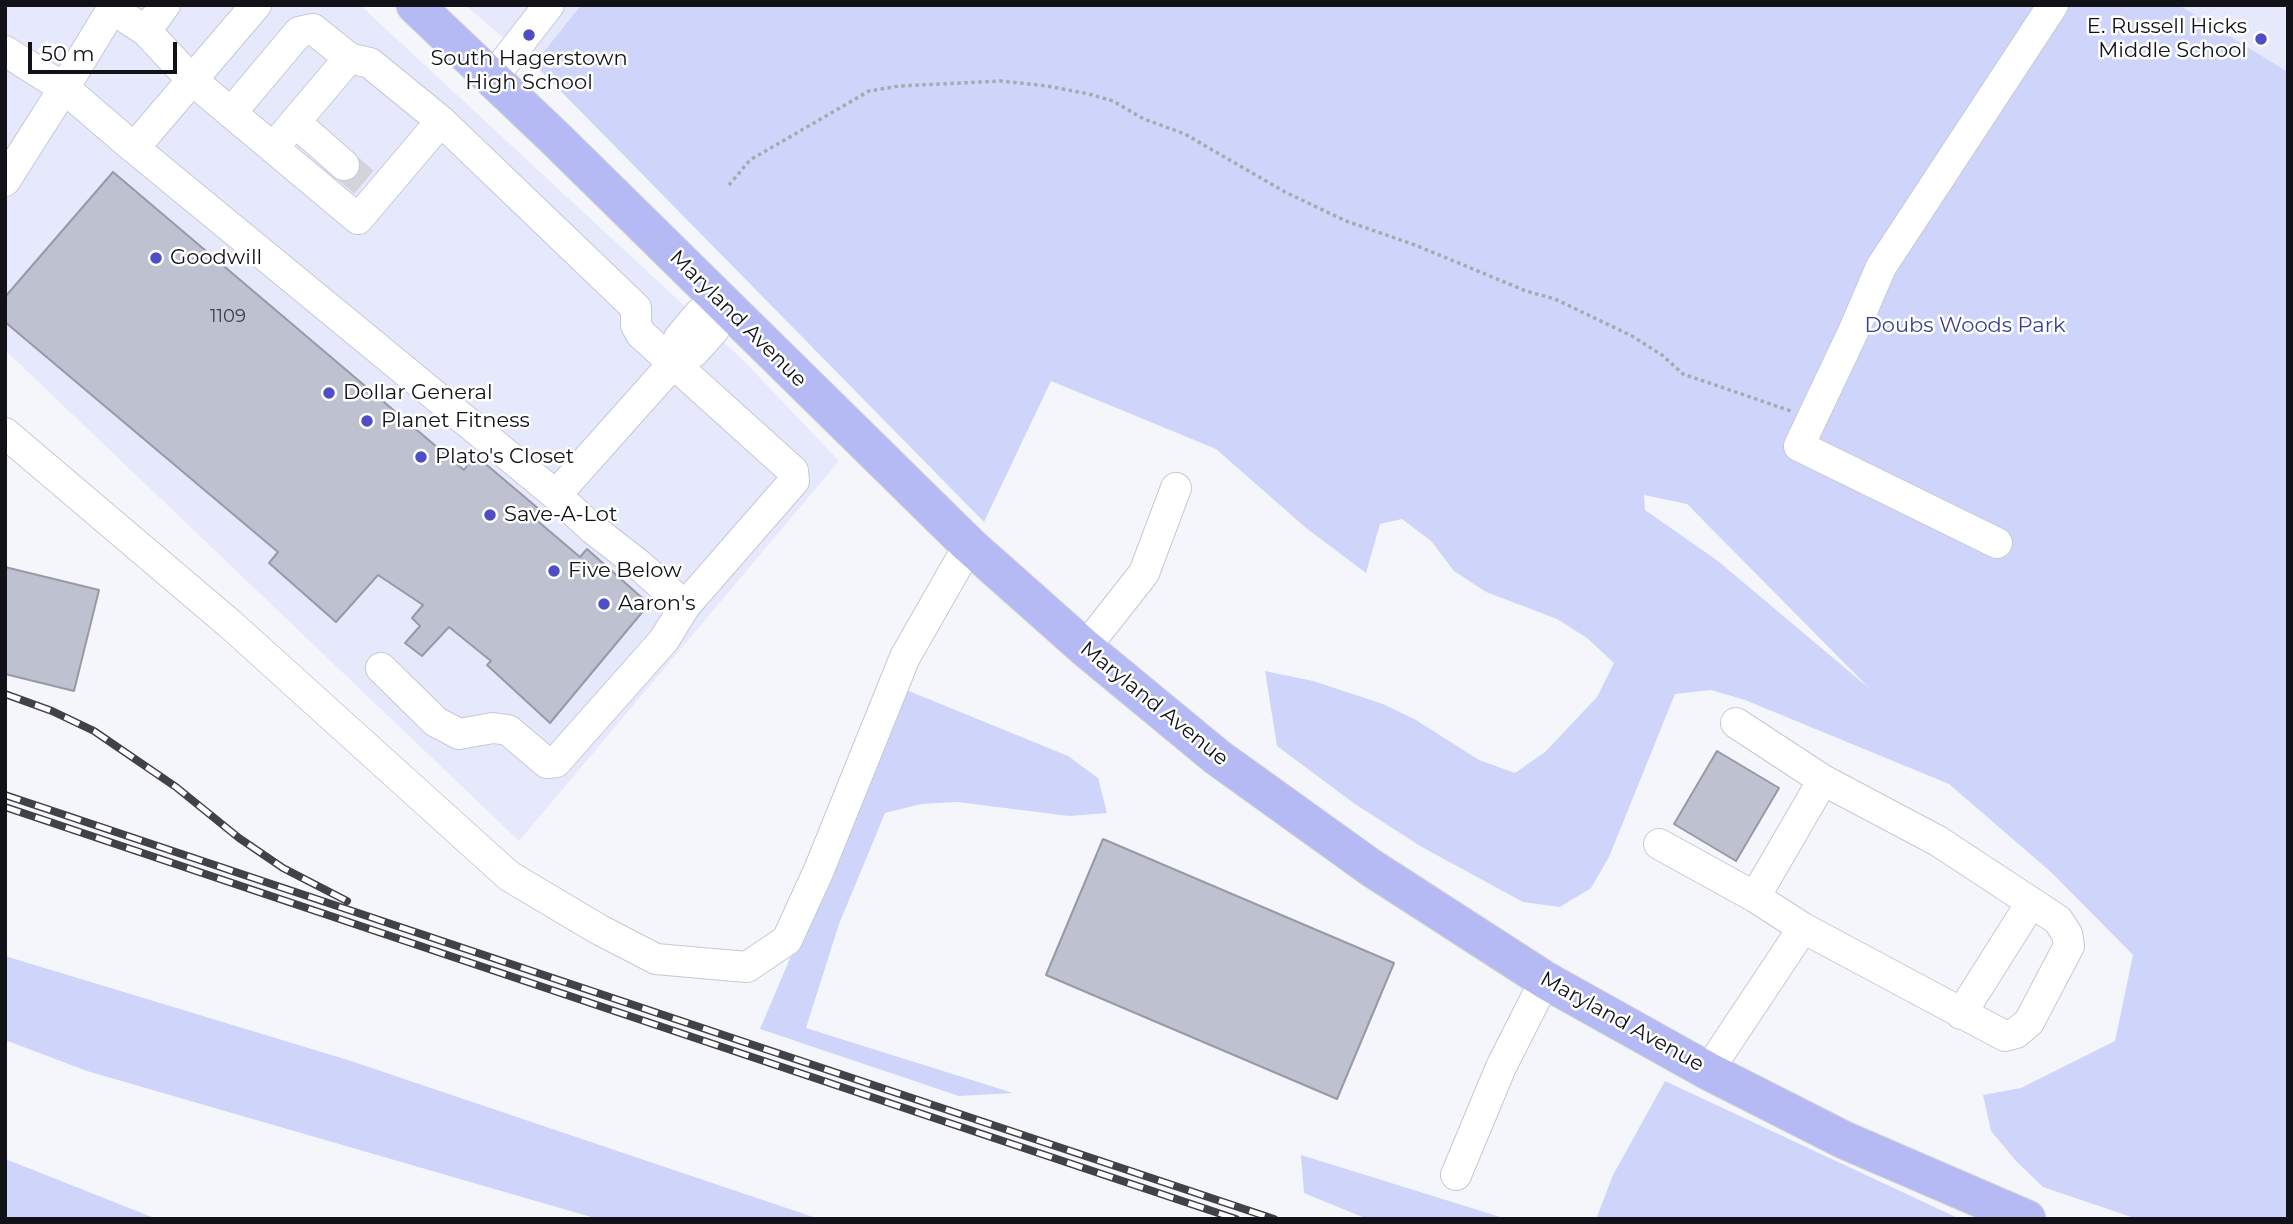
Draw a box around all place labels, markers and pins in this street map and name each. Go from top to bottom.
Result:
place label: E. Russell Hicks Middle School [2087,14,2247,64]
marker: South Hagerstown High School [521,27,537,43]
marker: E. Russell Hicks Middle School [2253,31,2269,47]
place label: South Hagerstown High School [430,46,628,96]
place label: Goodwill [170,245,262,271]
marker: Goodwill [148,250,164,266]
place label: Dollar General [343,380,493,406]
marker: Dollar General [321,385,337,401]
place label: Planet Fitness [381,408,530,434]
marker: Planet Fitness [359,413,375,429]
place label: Plato's Closet [435,444,574,470]
marker: Plato's Closet [413,449,429,465]
place label: Save-A-Lot [504,502,617,528]
marker: Save-A-Lot [482,507,498,523]
place label: Five Below [568,558,682,584]
marker: Five Below [546,563,562,579]
place label: Aaron's [618,591,695,617]
marker: Aaron's [596,596,612,612]

